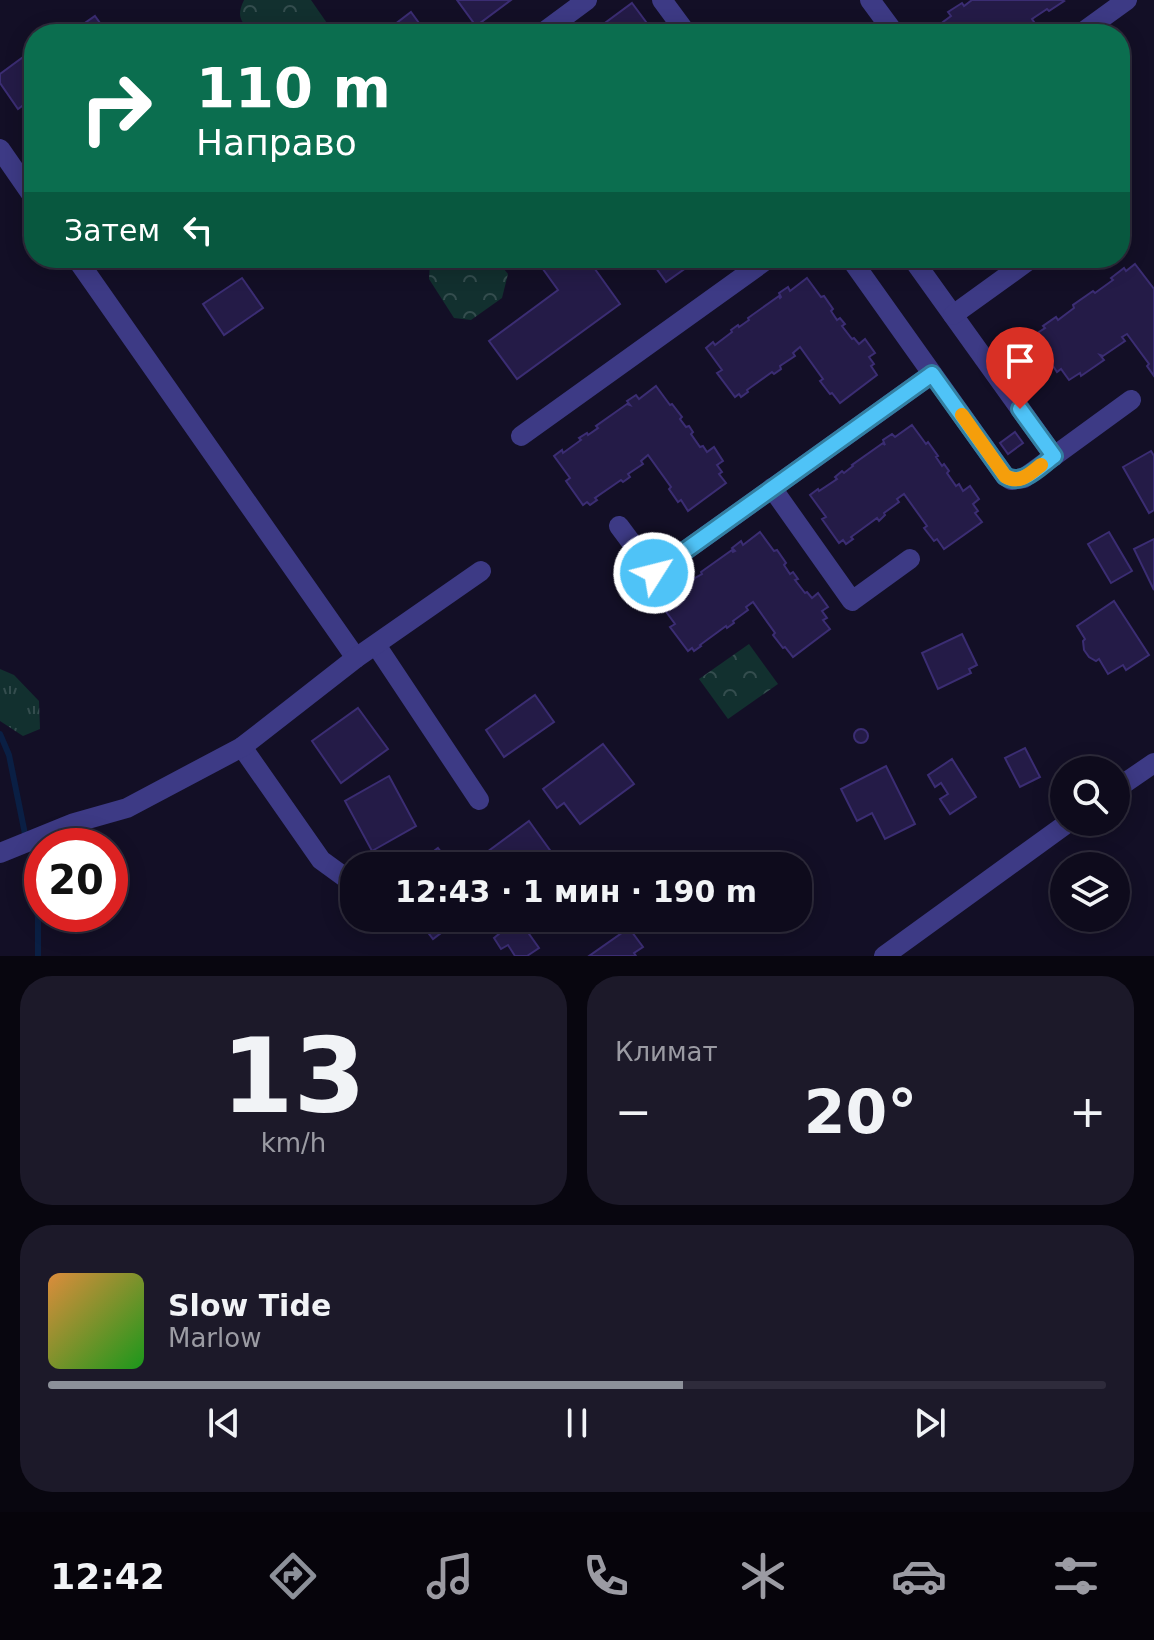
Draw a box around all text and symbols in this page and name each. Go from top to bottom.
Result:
text: 110 m [196,55,391,120]
icon: right [64,56,168,160]
text: Направо [196,122,357,163]
icon: left [176,208,220,252]
text: Затем [64,213,160,248]
pin [986,327,1054,409]
icon: arrive [998,339,1042,383]
position arrow [612,531,696,615]
map controls [1050,756,1130,932]
button: search [1050,756,1130,836]
speed limit sign: 20 [24,828,128,932]
button: layers [1050,852,1130,932]
text: 12:43 · 1 мин · 190 m [395,874,757,909]
text: 13 [221,1015,366,1137]
text: Климат [615,1037,718,1067]
text: 20° [804,1077,917,1147]
text: − [615,1086,652,1137]
text: + [1069,1086,1106,1137]
text: km/h [261,1128,326,1158]
text: Slow Tide [168,1288,331,1323]
text: Marlow [168,1323,261,1353]
icon: previous [202,1401,246,1445]
icon: pause [555,1401,599,1445]
icon: next [908,1401,952,1445]
icon: directions [265,1548,321,1604]
icon: music [422,1548,478,1604]
icon: phone [578,1548,634,1604]
icon: climate [735,1548,791,1604]
icon: car [891,1548,947,1604]
icon: filters [1048,1548,1104,1604]
text: 12:42 [50,1556,165,1597]

